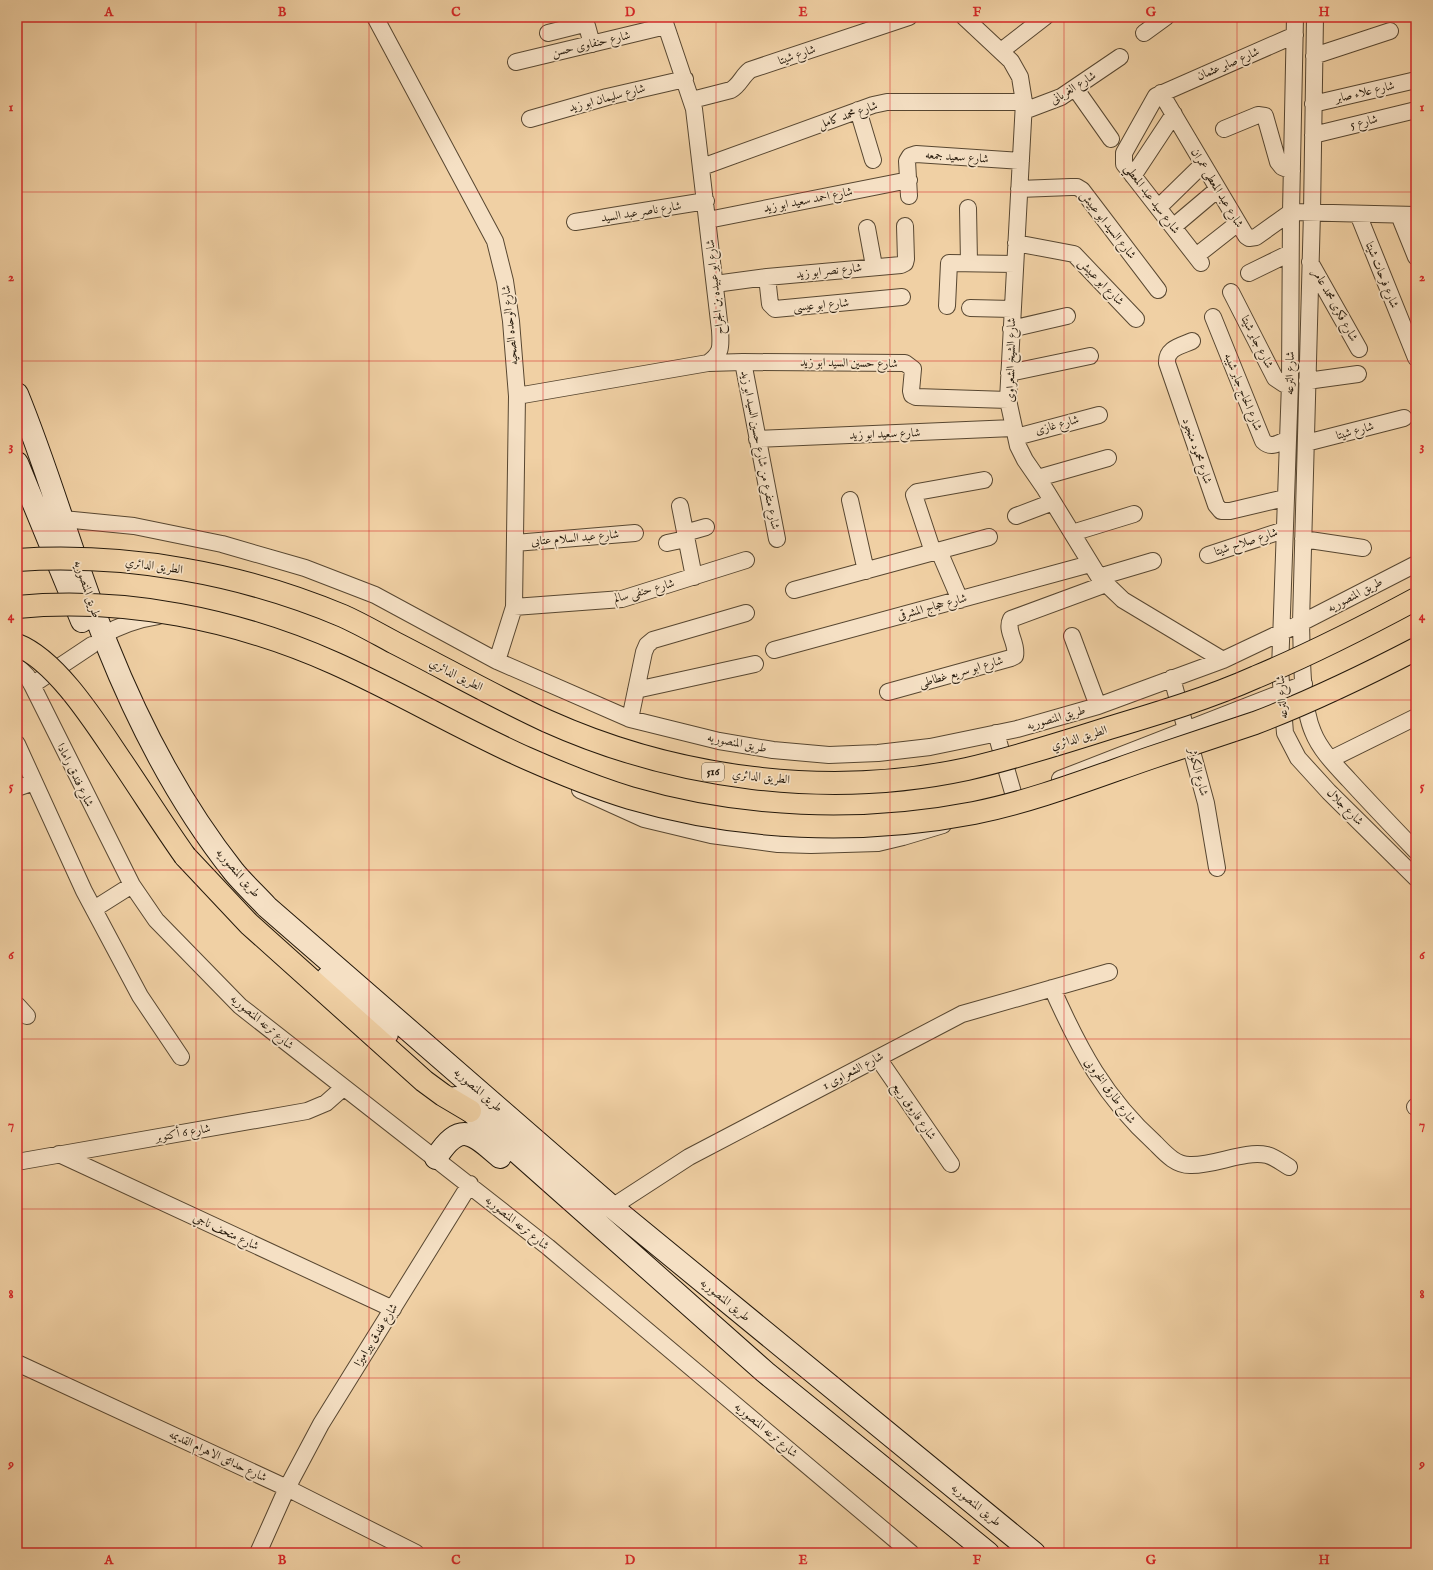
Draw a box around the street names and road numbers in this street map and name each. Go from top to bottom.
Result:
street label: شارع حنفاوى حسن [550,28,633,63]
street label: شارع شيتا [776,42,819,71]
street label: شارع صابر عثمان [1194,44,1263,87]
street label: شارع الغربانى [1047,68,1101,111]
street label: شارع علاء صابر [1332,78,1397,109]
street label: شارع سليمان ابو زيد [567,81,648,118]
street label: شارع محمد كامل [816,98,881,135]
street label: شارع 5 [1349,111,1380,136]
street label: شارع عبد المعطى عمران [1185,146,1247,232]
street label: شارع سعيد جمعه [925,147,989,170]
street label: شارع سيد عبد المعطي [1118,161,1183,239]
street label: شارع احمد سعيد ابو زيد [762,184,855,219]
street label: شارع السيد ابو عبيش [1074,188,1139,264]
street label: شارع ناصر عبد السيد [600,198,683,229]
street label: شارع ابو عبيده بن الجراح [703,238,730,335]
street label: شارع فرحات شيتا [1359,240,1402,312]
street label: شارع ابو عبيش [1073,255,1127,311]
street label: شارع نصر ابو زيد [795,260,863,285]
street label: شارع فكرى محمد عامر [1306,266,1361,346]
street label: شارع الوحده الصحيه [498,284,525,366]
street label: شارع ابو عيسى [792,295,850,318]
street label: شارع جابر شيتا [1235,313,1277,372]
street label: شارع الشيخ الشعراوى [1003,317,1022,403]
street label: شارع الحاج جابر شيبه [1218,351,1265,434]
street label: شارع الترعه [1282,351,1301,395]
street label: شارع حسين السيد ابو زيد [800,355,898,374]
street label: شارع متفرع من شارع حسين السيد ابو زيد [734,369,783,531]
street label: شارع غازى [1033,412,1082,441]
street label: شارع محمود منجود [1176,416,1215,487]
street label: شارع شيتا [1334,419,1377,446]
street label: شارع سعيد ابو زيد [849,425,921,446]
street label: شارع صلاح شيتا [1212,525,1281,562]
street label: شارع عبد السلام عتابى [530,527,620,552]
street label: الطريق الدائري [124,555,184,580]
street label: طريق المنصوريه [70,558,104,620]
street label: طريق المنصوريه [1325,574,1385,616]
street label: شارع حنفى سالم [612,576,677,609]
street label: شارع حجاج المشرقى [895,590,970,626]
street label: شارع ابو سريع غطاطى [917,653,1006,694]
street label: الطريق الدائري [426,655,486,697]
street label: شارع الترعه [1273,674,1294,720]
street label: طريق المنصوريه [1025,702,1087,734]
street label: الطريق الدائري [1049,722,1110,756]
street label: طريق المنصوريه [706,730,768,756]
street label: شارع فندق رامادا [50,741,97,811]
street label: شارع الكوثر [1181,745,1212,798]
road number: 516 [702,763,724,781]
street label: الطريق الدائري [731,767,791,790]
street label: شارع جلال [1321,785,1367,831]
street label: طريق المنصوريه [213,845,264,901]
street label: شارع ترعه المنصوريه [225,991,297,1055]
street label: شارع الشعراوى 1 [820,1049,888,1096]
street label: شارع طارق الخروبى [1079,1055,1139,1129]
street label: طريق المنصوريه [450,1065,506,1116]
street label: شارع فاروق ربيع [886,1079,939,1145]
street label: شارع 6 أكتوبر [152,1120,212,1149]
street label: شارع ترعه المنصوريه [480,1193,552,1256]
street label: شارع متحف ناجي [189,1210,262,1257]
street label: طريق المنصوريه [697,1275,753,1325]
street label: شارع فندق بيراميزا [351,1300,404,1371]
street label: شارع ترعه المنصوريه [729,1399,801,1463]
street label: شارع حدائق الاهرام القديمه [165,1427,270,1488]
street label: طريق المنصوريه [948,1480,1004,1530]

